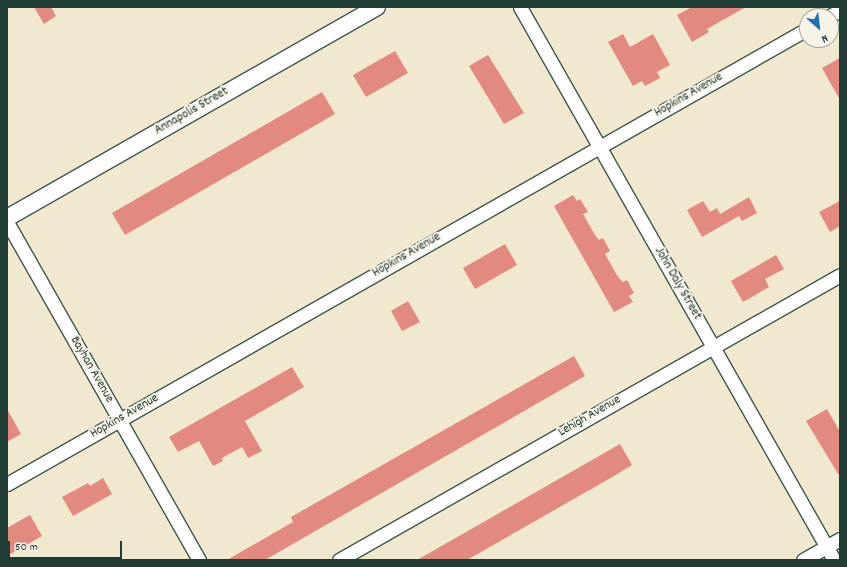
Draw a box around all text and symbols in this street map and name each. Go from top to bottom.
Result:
north arrow [799,8,839,48]
text: N [818,29,830,46]
street label: Hopkins Avenue [652,70,726,122]
street label: Annapolis Street [152,85,232,139]
street label: Hopkins Avenue [370,230,444,282]
street label: John Daly Street [650,245,704,323]
street label: Bayhan Avenue [66,334,116,406]
street label: Hopkins Avenue [88,391,162,443]
street label: Lehigh Avenue [556,393,624,441]
scale bar [10,533,124,559]
text: 50 m [15,539,38,556]

